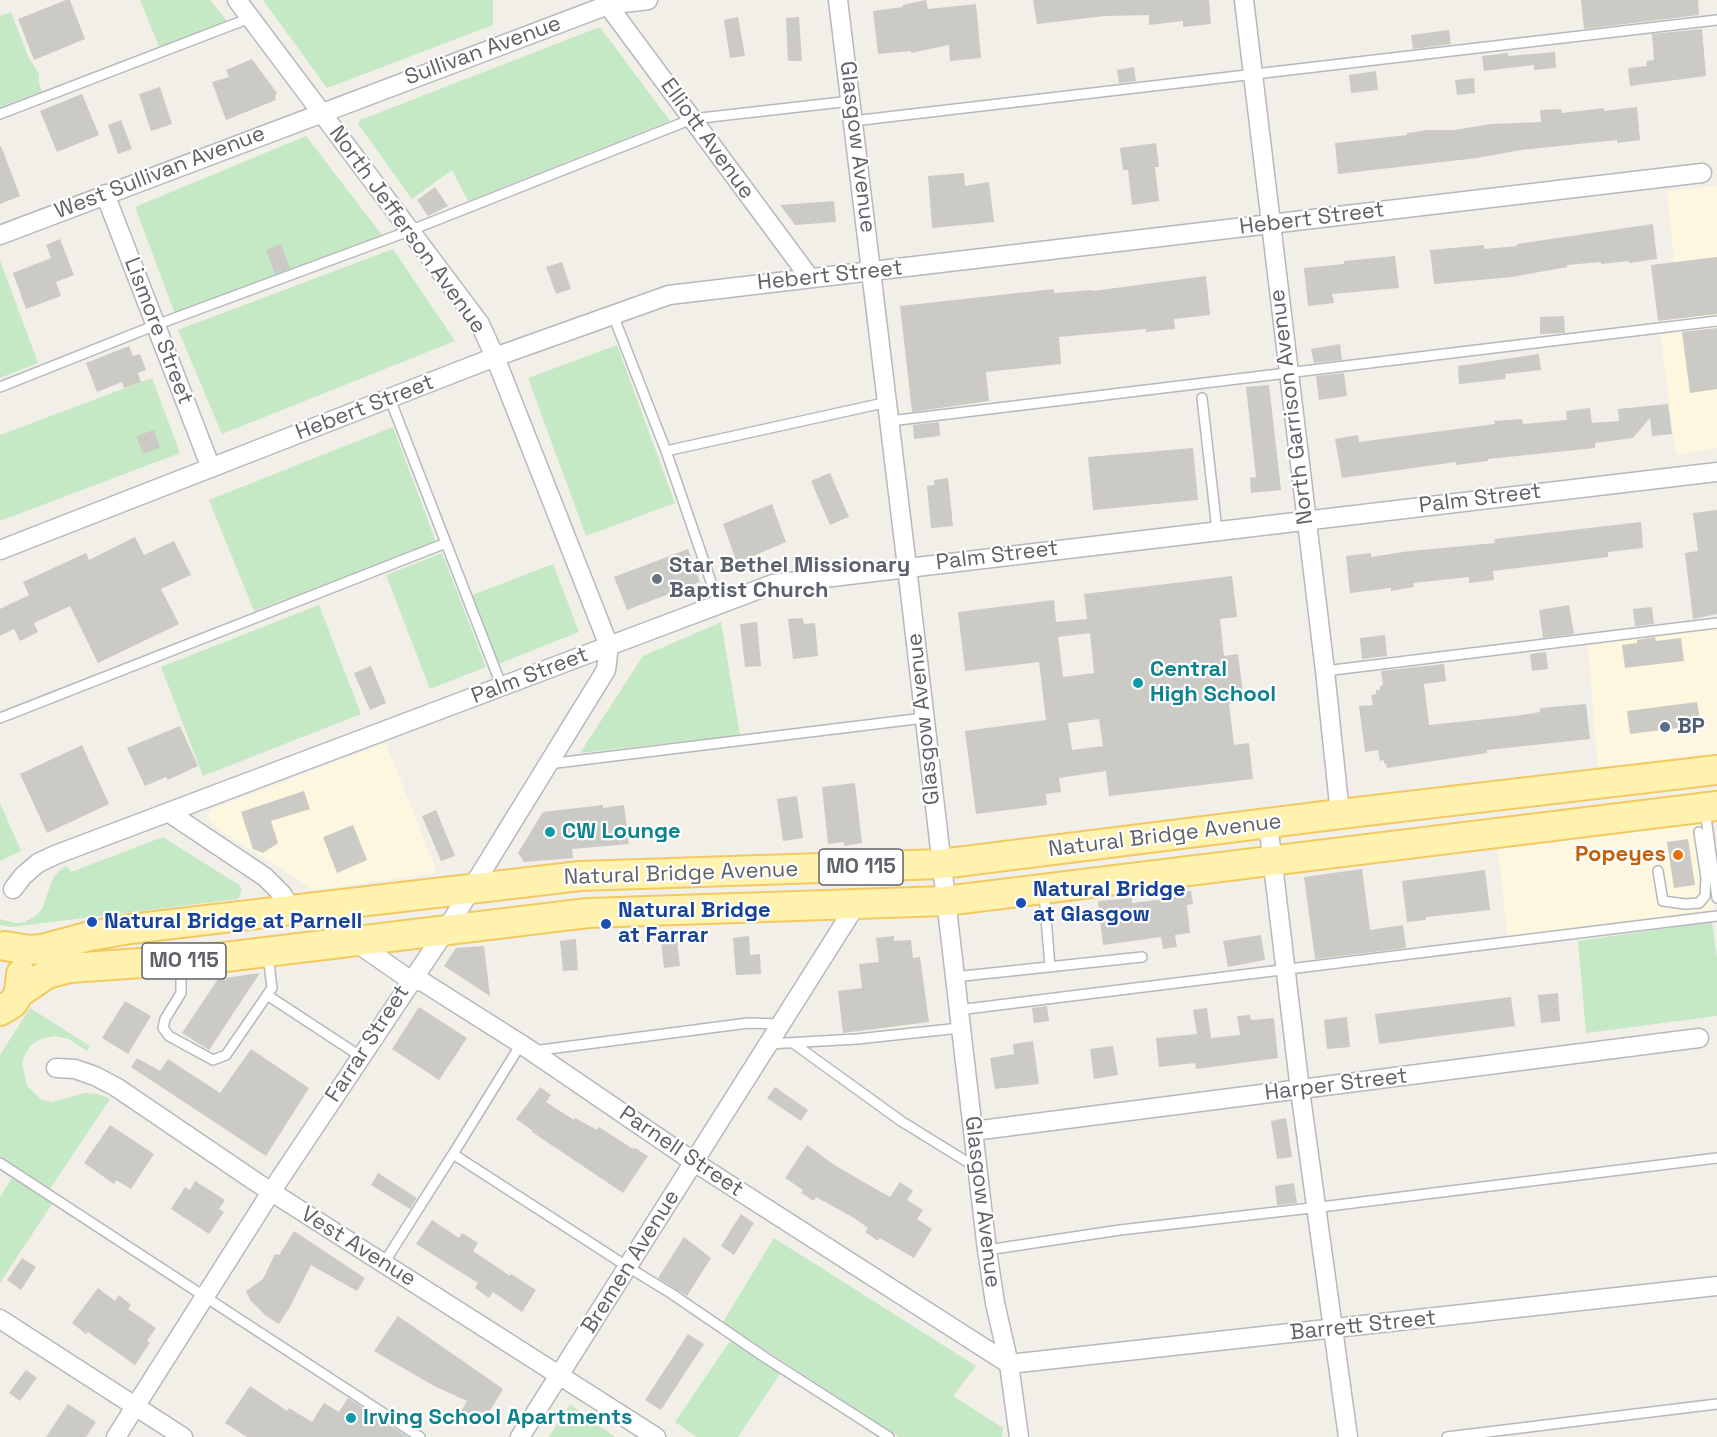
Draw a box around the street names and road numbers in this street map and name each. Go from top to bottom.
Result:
street label: Sullivan Avenue [401,11,565,91]
street label: Glasgow Avenue [833,60,881,234]
street label: Elliott Avenue [654,74,760,204]
street label: West Sullivan Avenue [51,121,269,225]
street label: North Jefferson Avenue [323,121,491,339]
street label: Hebert Street [1238,197,1386,241]
street label: Lismore Street [118,254,198,408]
street label: Hebert Street [756,255,904,297]
street label: North Garrison Avenue [1264,288,1320,526]
street label: Hebert Street [292,370,438,446]
street label: Palm Street [1417,478,1543,520]
street label: Palm Street [934,535,1060,577]
street label: Glasgow Avenue [902,632,946,806]
street label: Palm Street [468,642,592,710]
street label: Natural Bridge Avenue [1047,809,1283,863]
road number: MO 115 [819,849,903,885]
street label: Natural Bridge Avenue [563,857,799,891]
road number: MO 115 [142,943,226,979]
street label: Farrar Street [320,980,416,1108]
street label: Harper Street [1263,1063,1409,1107]
street label: Parnell Street [614,1101,748,1203]
street label: Glasgow Avenue [958,1115,1006,1289]
street label: Bremen Avenue [576,1185,686,1339]
street label: Vest Avenue [296,1201,420,1293]
street label: Barrett Street [1289,1305,1437,1347]

